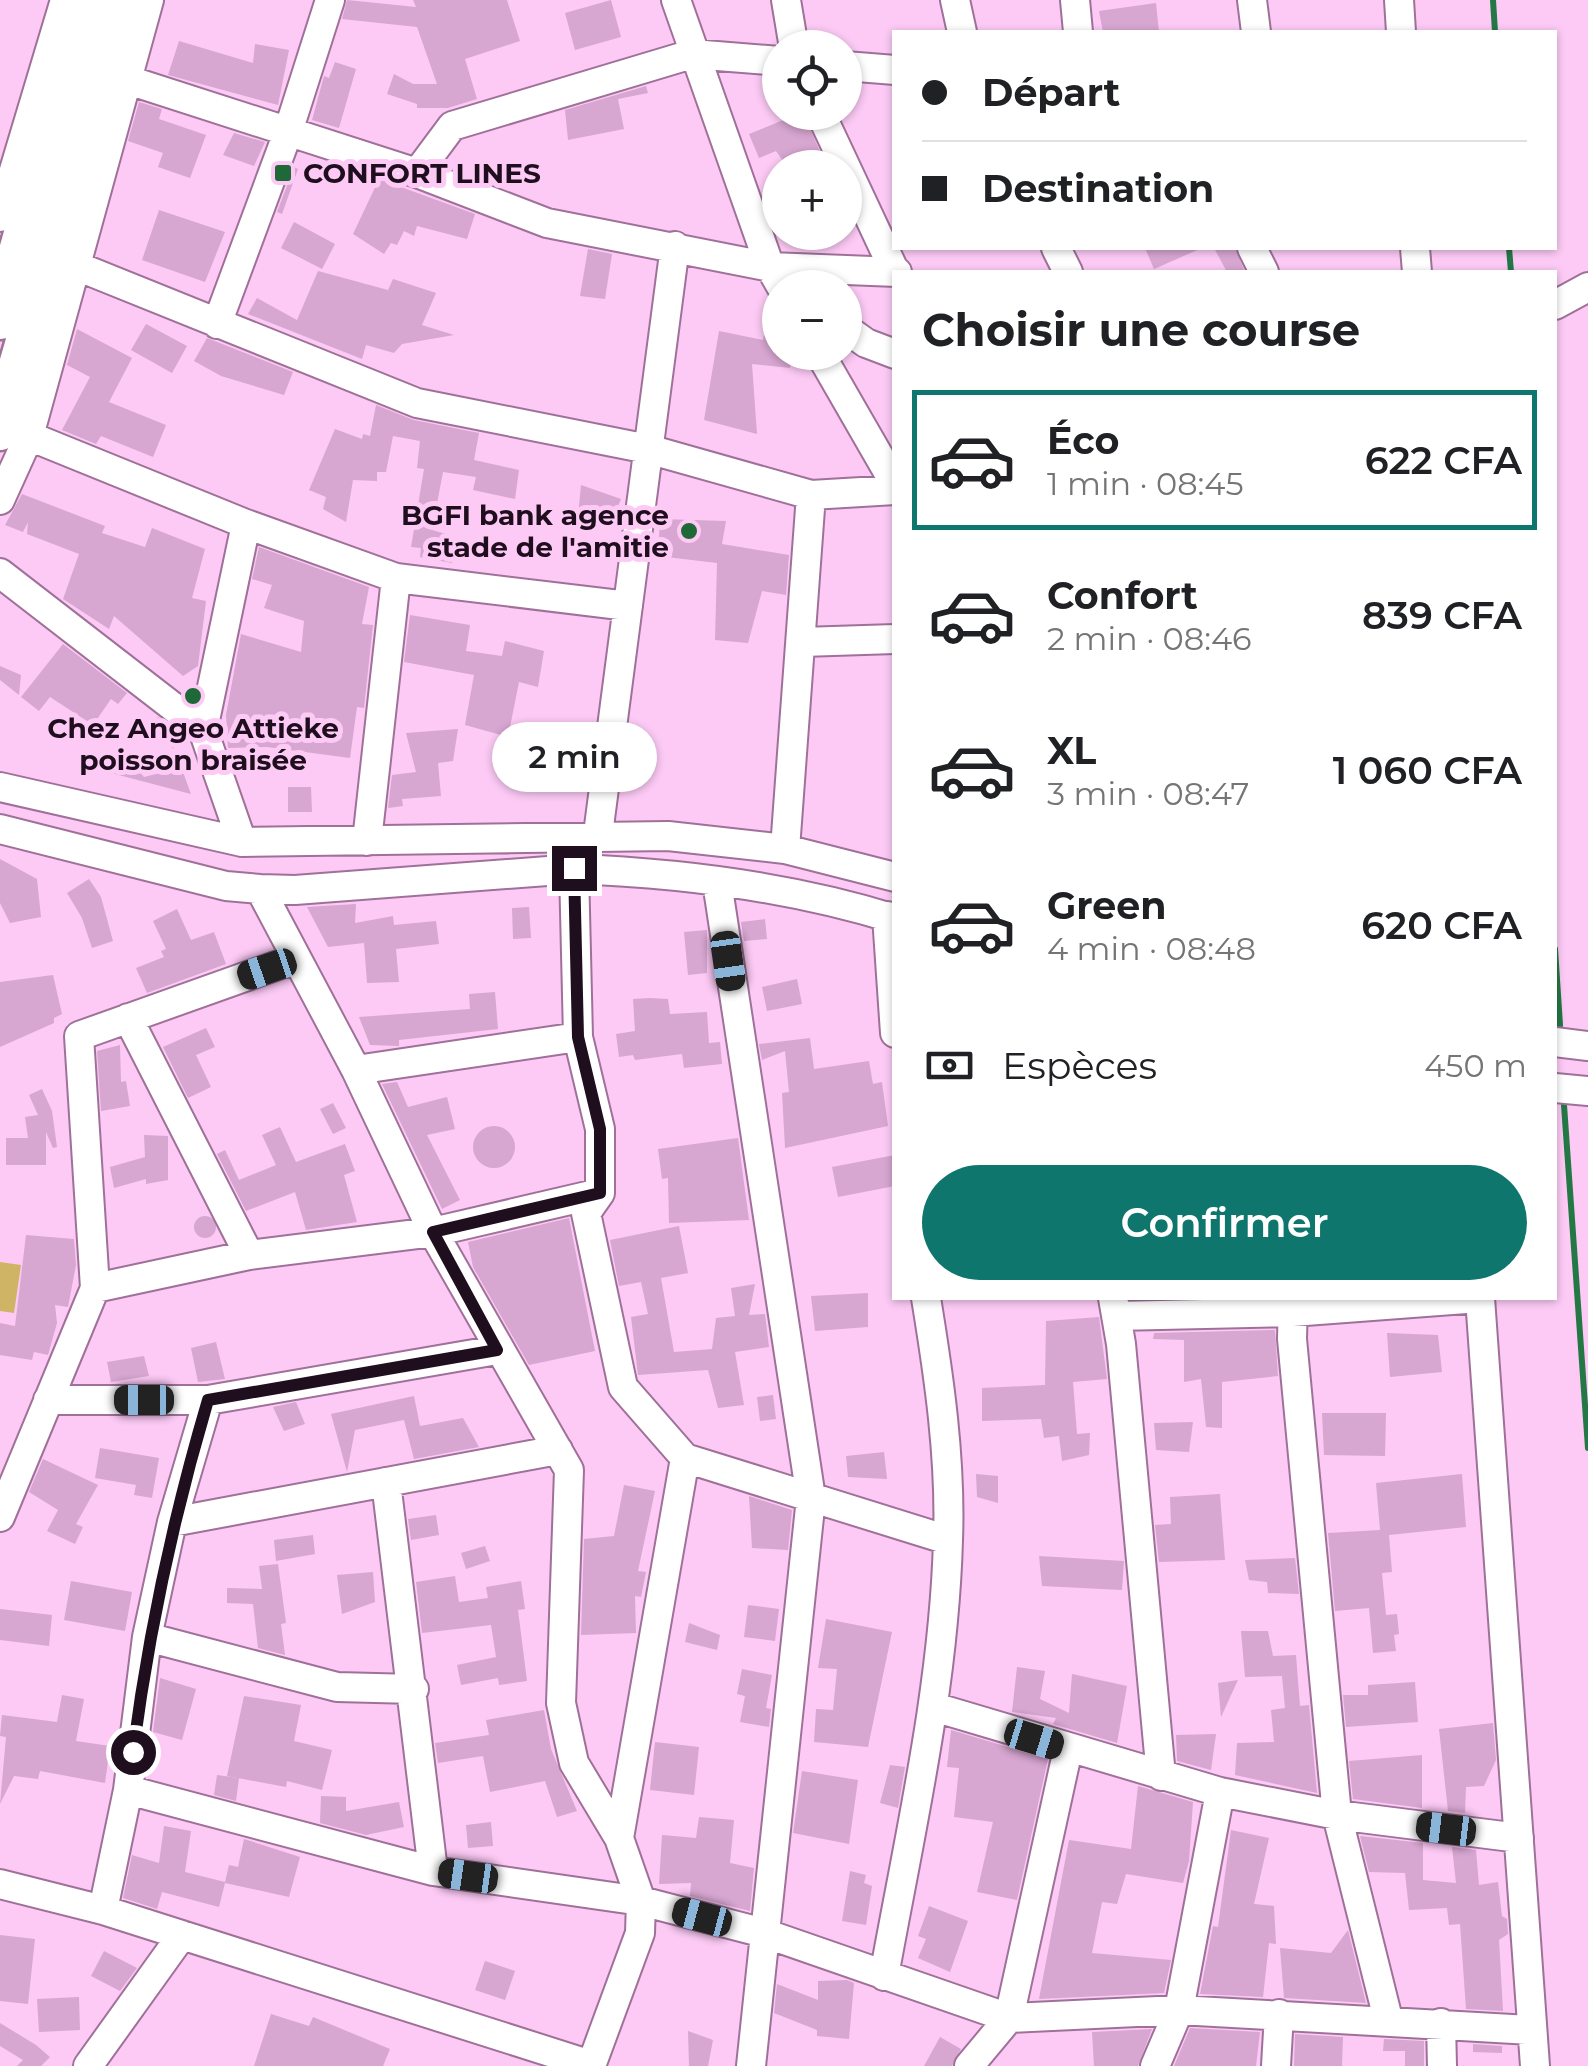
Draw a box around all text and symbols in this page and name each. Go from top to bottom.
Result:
map controls [762,30,862,370]
button: locate [762,30,862,130]
text: Départ [982,69,1120,116]
button: + [762,150,862,250]
place label: CONFORT LINES [303,156,541,190]
marker: CONFORT LINES [272,162,294,184]
text: Destination [982,165,1214,212]
button: − [762,270,862,370]
text: Choisir une course [922,302,1360,357]
icon: car [927,415,1017,505]
text: Éco [1047,417,1119,464]
text: 622 CFA [1365,437,1522,484]
text: 1 min · 08:45 [1047,464,1244,503]
place label: BGFI bank agence stade de l'amitie [401,498,669,564]
marker: BGFI bank agence stade de l'amitie [678,520,700,542]
icon: car [927,570,1017,660]
text: Confort [1047,572,1198,619]
text: 839 CFA [1362,592,1522,639]
text: 2 min · 08:46 [1047,619,1252,658]
marker: Chez Angeo Attieke poisson braisée [182,685,204,707]
place label: Chez Angeo Attieke poisson braisée [47,711,339,777]
callout: 2 min [492,723,656,793]
icon: car [927,725,1017,815]
text: XL [1047,727,1096,774]
text: 2 min [528,737,621,776]
text: 1 060 CFA [1333,747,1522,794]
text: 3 min · 08:47 [1047,774,1249,813]
route end [552,846,597,891]
icon: car [927,880,1017,970]
text: Green [1047,882,1167,929]
text: 620 CFA [1361,902,1522,949]
car [709,929,747,993]
text: 4 min · 08:48 [1047,929,1256,968]
car [234,945,300,993]
icon: cash [922,1038,977,1093]
text: Espèces [1002,1042,1157,1089]
text: 450 m [1424,1046,1527,1085]
button: Confirmer [922,1165,1527,1280]
car [114,1385,174,1415]
car [1001,1716,1067,1762]
route start [111,1730,156,1775]
car [1414,1810,1478,1848]
car [436,1857,500,1895]
car [669,1895,735,1939]

